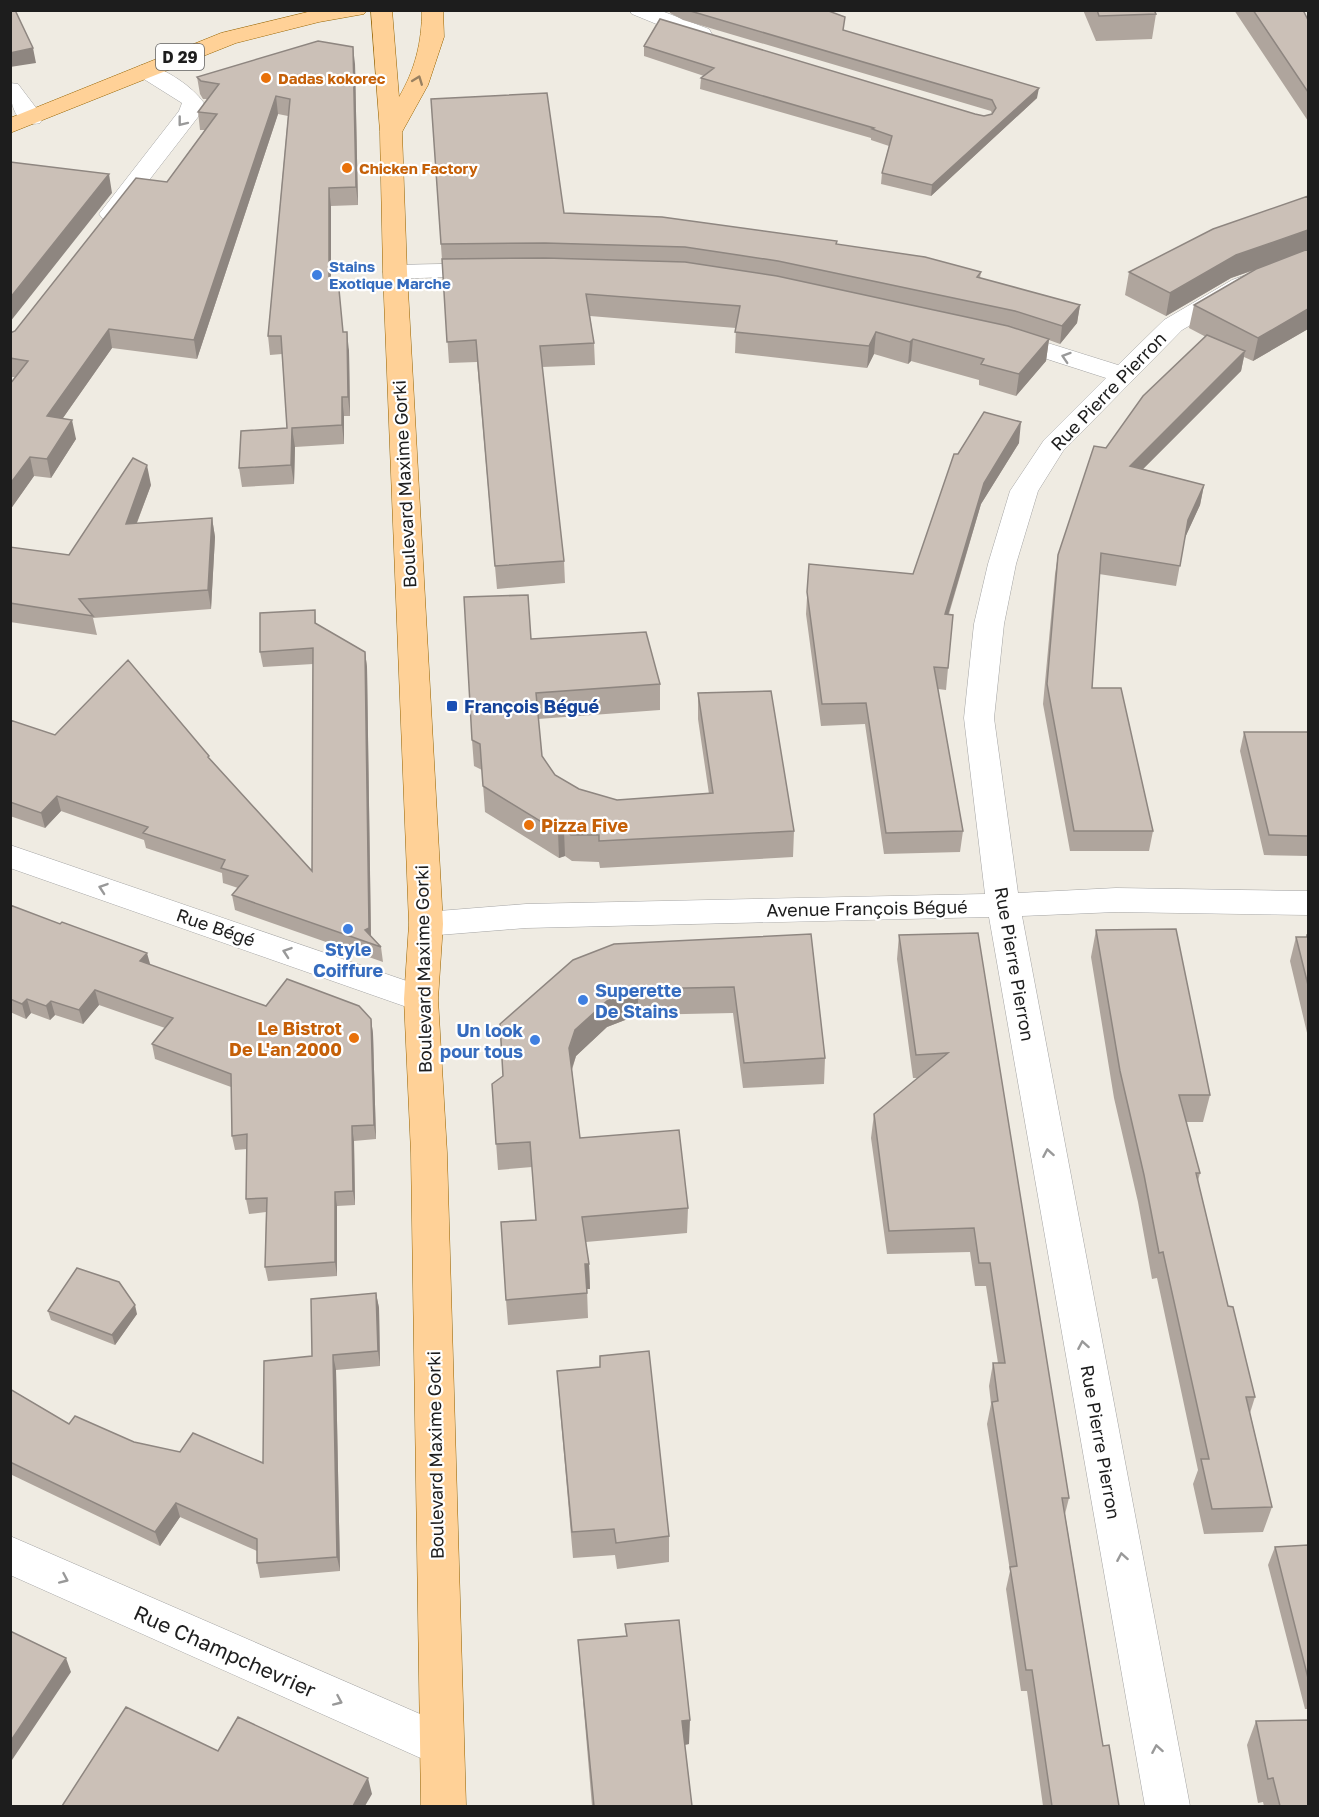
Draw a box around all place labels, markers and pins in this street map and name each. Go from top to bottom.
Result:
place label: Dadas kokorec [278,69,386,87]
marker: Dadas kokorec [259,71,273,85]
place label: Chicken Factory [359,159,478,177]
marker: Chicken Factory [340,161,354,175]
place label: Stains Exotique Marche [329,257,451,292]
marker: Stains Exotique Marche [310,268,324,282]
place label: François Bégué [464,695,600,717]
marker: François Bégué [445,699,459,713]
place label: Pizza Five [541,814,629,836]
marker: Pizza Five [522,818,536,832]
marker: Style Coiffure [341,922,355,936]
place label: Style Coiffure [313,938,383,981]
place label: Superette De Stains [595,979,682,1022]
marker: Superette De Stains [576,993,590,1007]
place label: Le Bistrot De L'an 2000 [229,1017,342,1060]
place label: Un look pour tous [440,1019,524,1062]
marker: Le Bistrot De L'an 2000 [347,1031,361,1045]
marker: Un look pour tous [528,1033,542,1047]

